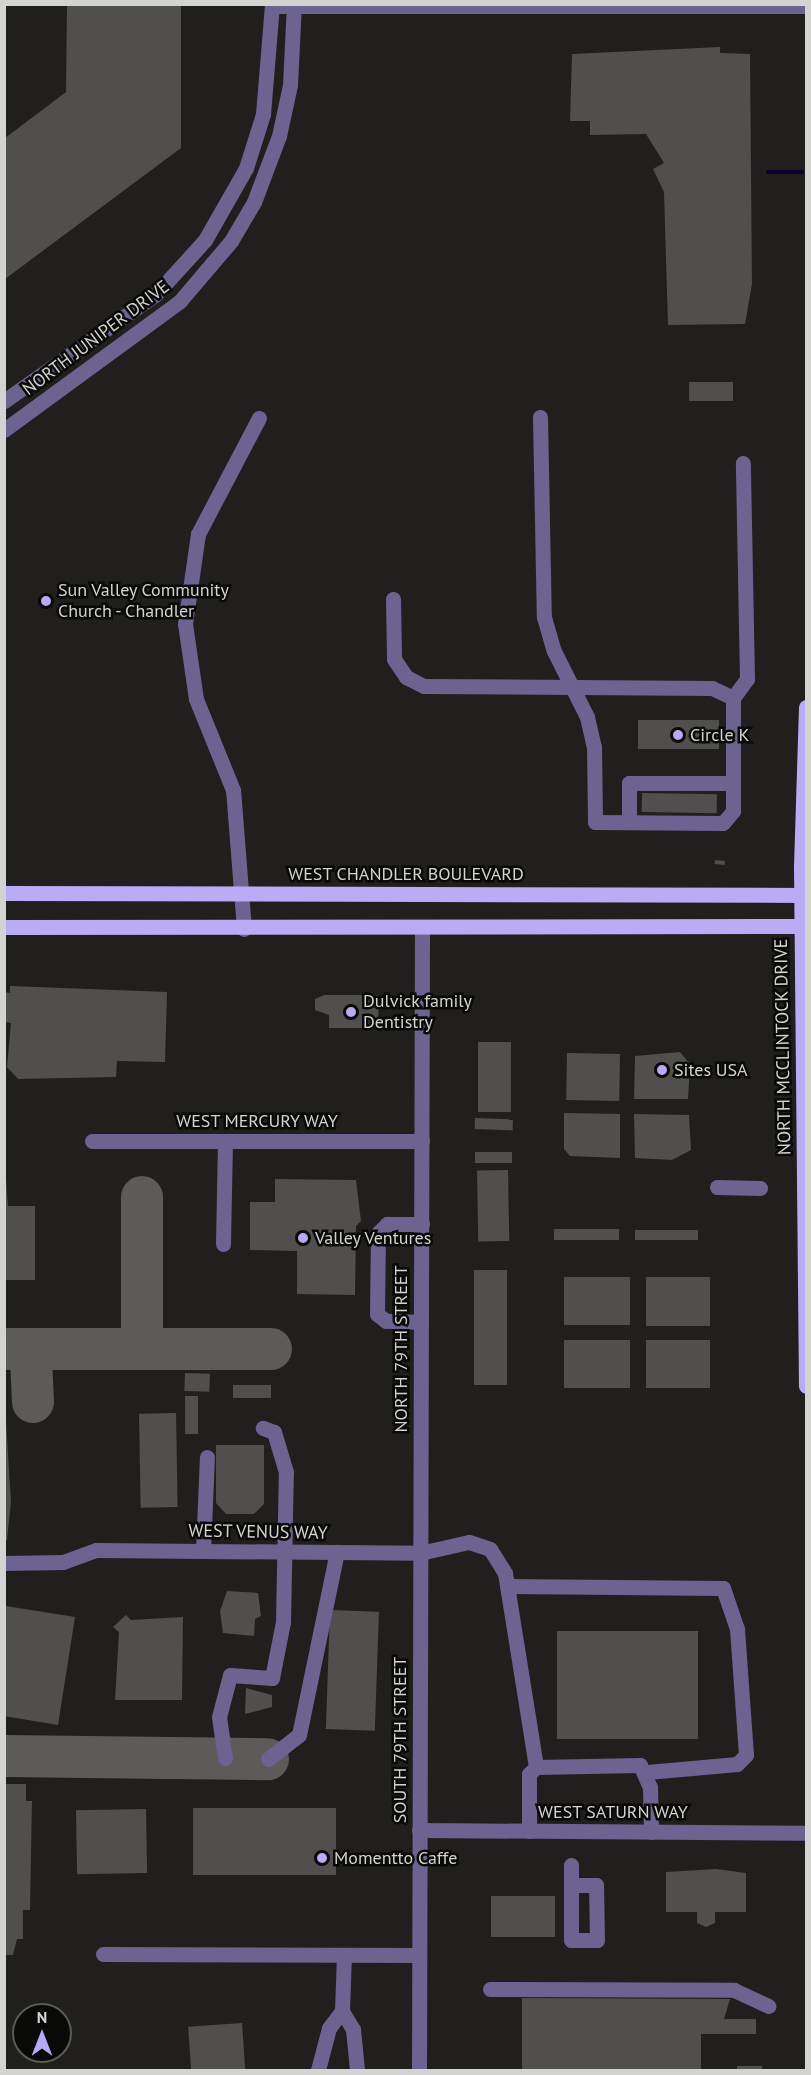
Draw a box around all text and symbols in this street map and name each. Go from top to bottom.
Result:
street label: NORTH JUNIPER DRIVE [18,276,174,400]
place label: Sun Valley Community Church - Chandler [58,580,230,622]
marker: Sun Valley Community Church - Chandler [39,594,53,608]
place label: Circle K [690,724,750,746]
marker: Circle K [671,728,685,742]
street label: WEST CHANDLER BOULEVARD [288,863,524,885]
street label: NORTH MCCLINTOCK DRIVE [770,938,796,1156]
place label: Dulvick family Dentistry [363,991,473,1034]
marker: Dulvick family Dentistry [344,1005,358,1019]
place label: Sites USA [674,1059,748,1081]
marker: Sites USA [655,1063,669,1077]
street label: WEST MERCURY WAY [176,1110,338,1132]
place label: Valley Ventures [315,1227,433,1249]
marker: Valley Ventures [296,1231,310,1245]
street label: NORTH 79TH STREET [390,1266,412,1432]
street label: WEST VENUS WAY [187,1520,329,1544]
street label: SOUTH 79TH STREET [389,1657,411,1823]
street label: WEST SATURN WAY [538,1801,688,1823]
place label: Momentto Caffe [334,1847,457,1869]
marker: Momentto Caffe [315,1851,329,1865]
north arrow [12,2003,72,2063]
text: N [37,2007,47,2027]

